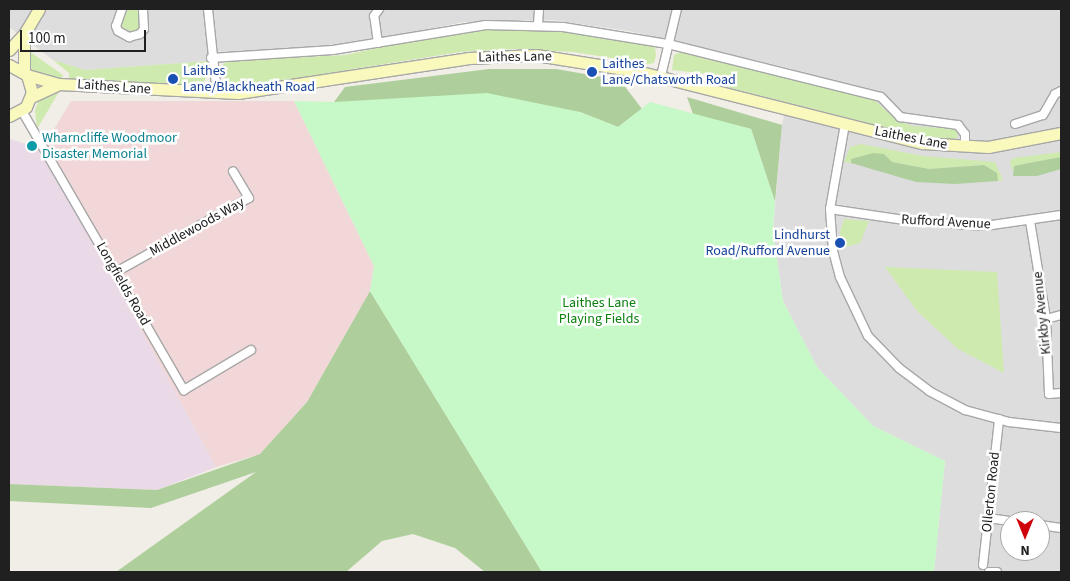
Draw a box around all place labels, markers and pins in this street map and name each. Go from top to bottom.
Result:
place label: Laithes Lane/Chatsworth Road [602,56,736,88]
place label: Laithes Lane/Blackheath Road [183,63,315,95]
marker: Laithes Lane/Chatsworth Road [586,66,598,78]
marker: Laithes Lane/Blackheath Road [167,73,179,85]
place label: Wharncliffe Woodmoor Disaster Memorial [42,130,177,162]
marker: Wharncliffe Woodmoor Disaster Memorial [26,140,38,152]
place label: Lindhurst Road/Rufford Avenue [706,227,830,260]
marker: Lindhurst Road/Rufford Avenue [834,237,846,249]

